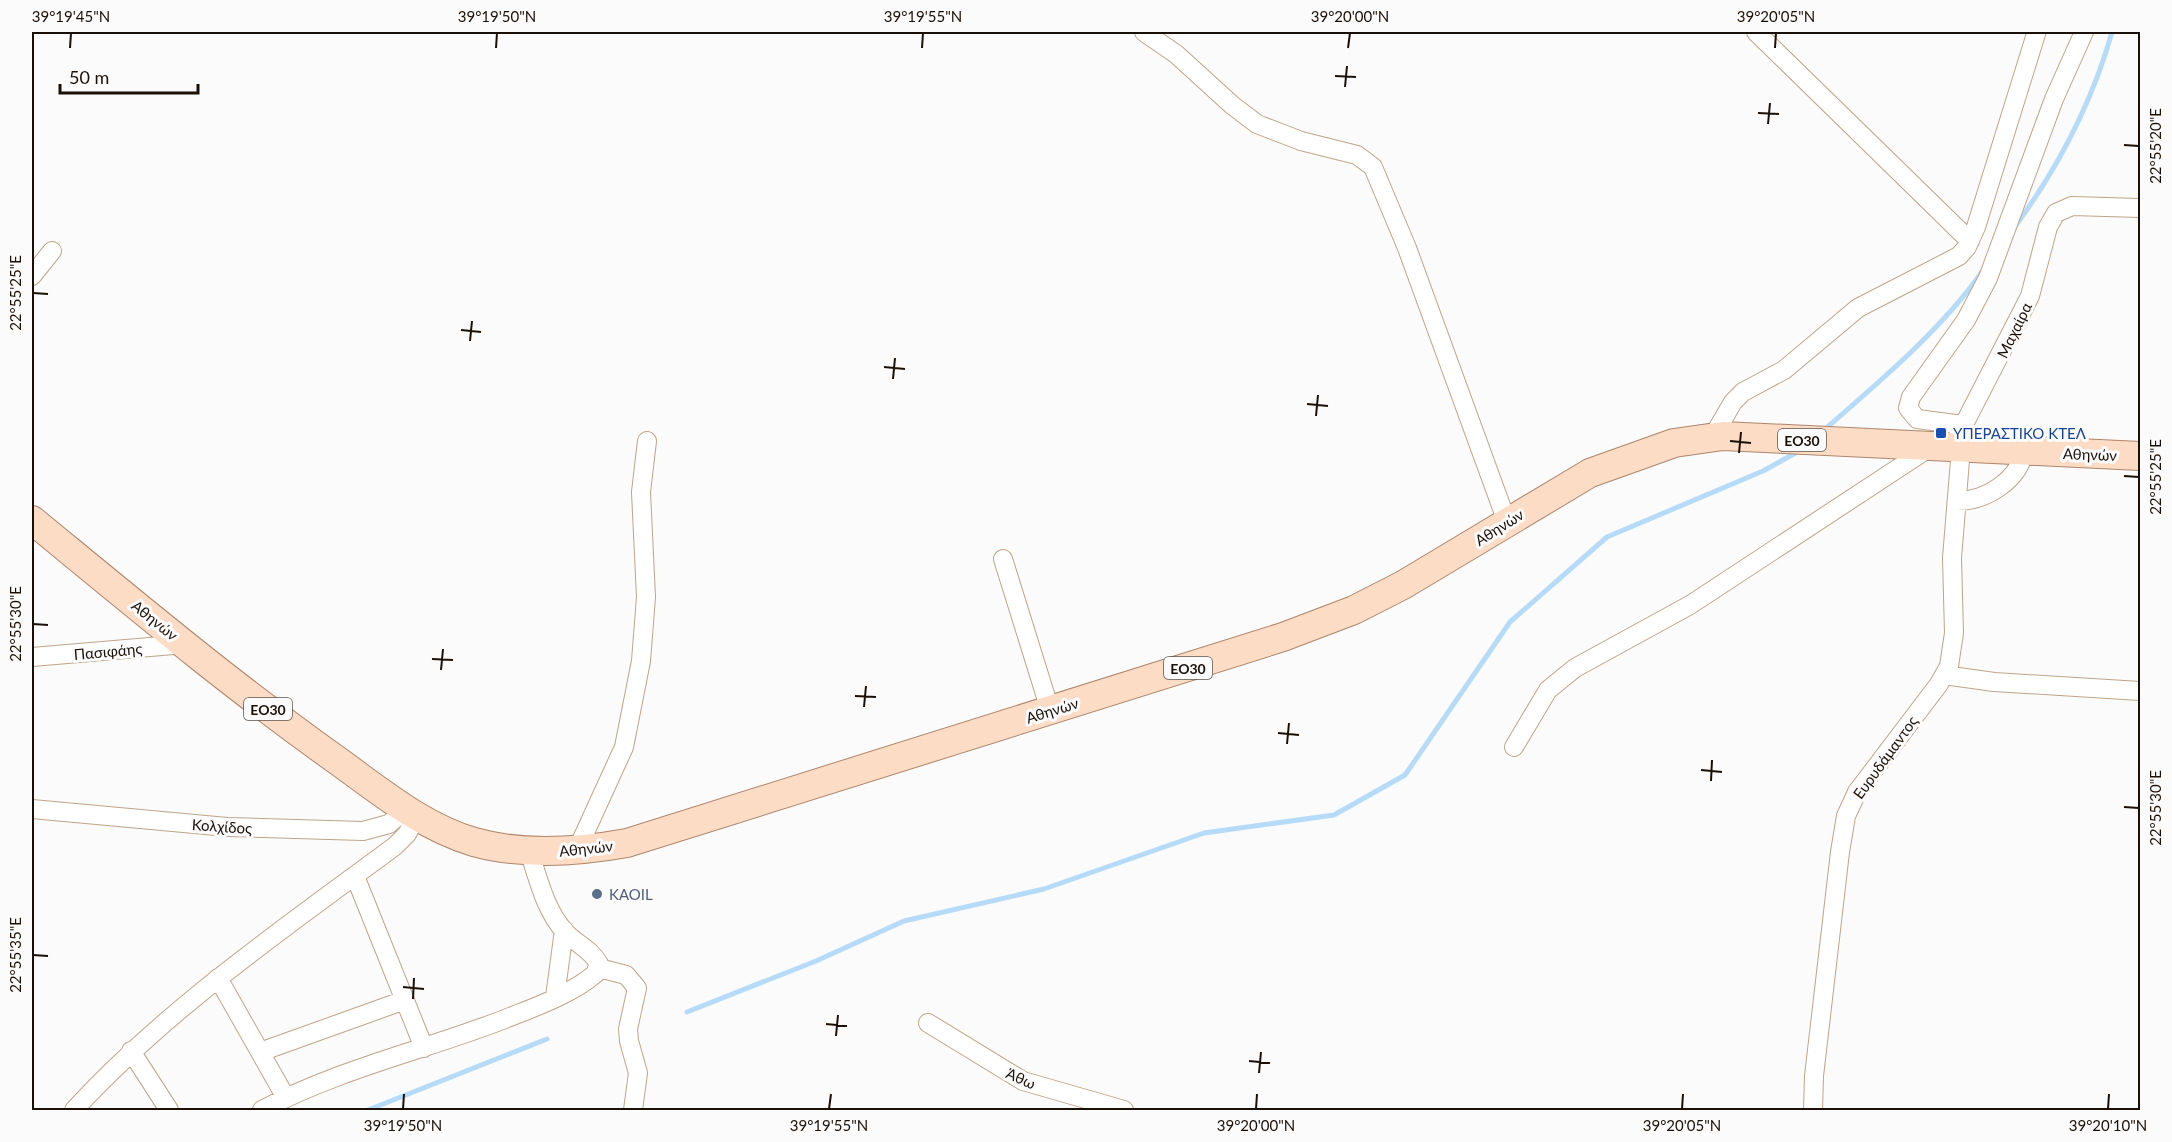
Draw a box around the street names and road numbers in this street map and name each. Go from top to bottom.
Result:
street label: Μαχαίρα [1993,299,2035,361]
road number: ΕΟ30 [1778,429,1826,451]
street label: Αθηνών [2063,444,2118,464]
street label: Αθηνών [1471,505,1527,549]
street label: Αθηνών [128,596,182,644]
street label: Πασιφάης [73,639,143,663]
road number: ΕΟ30 [1164,657,1212,679]
street label: Αθηνών [1024,693,1081,727]
road number: ΕΟ30 [244,698,292,720]
street label: Ευρυδάμαντος [1849,712,1921,802]
street label: Κολχίδος [191,815,253,837]
street label: Αθηνών [558,836,614,860]
street label: Άθω [1004,1064,1038,1092]

